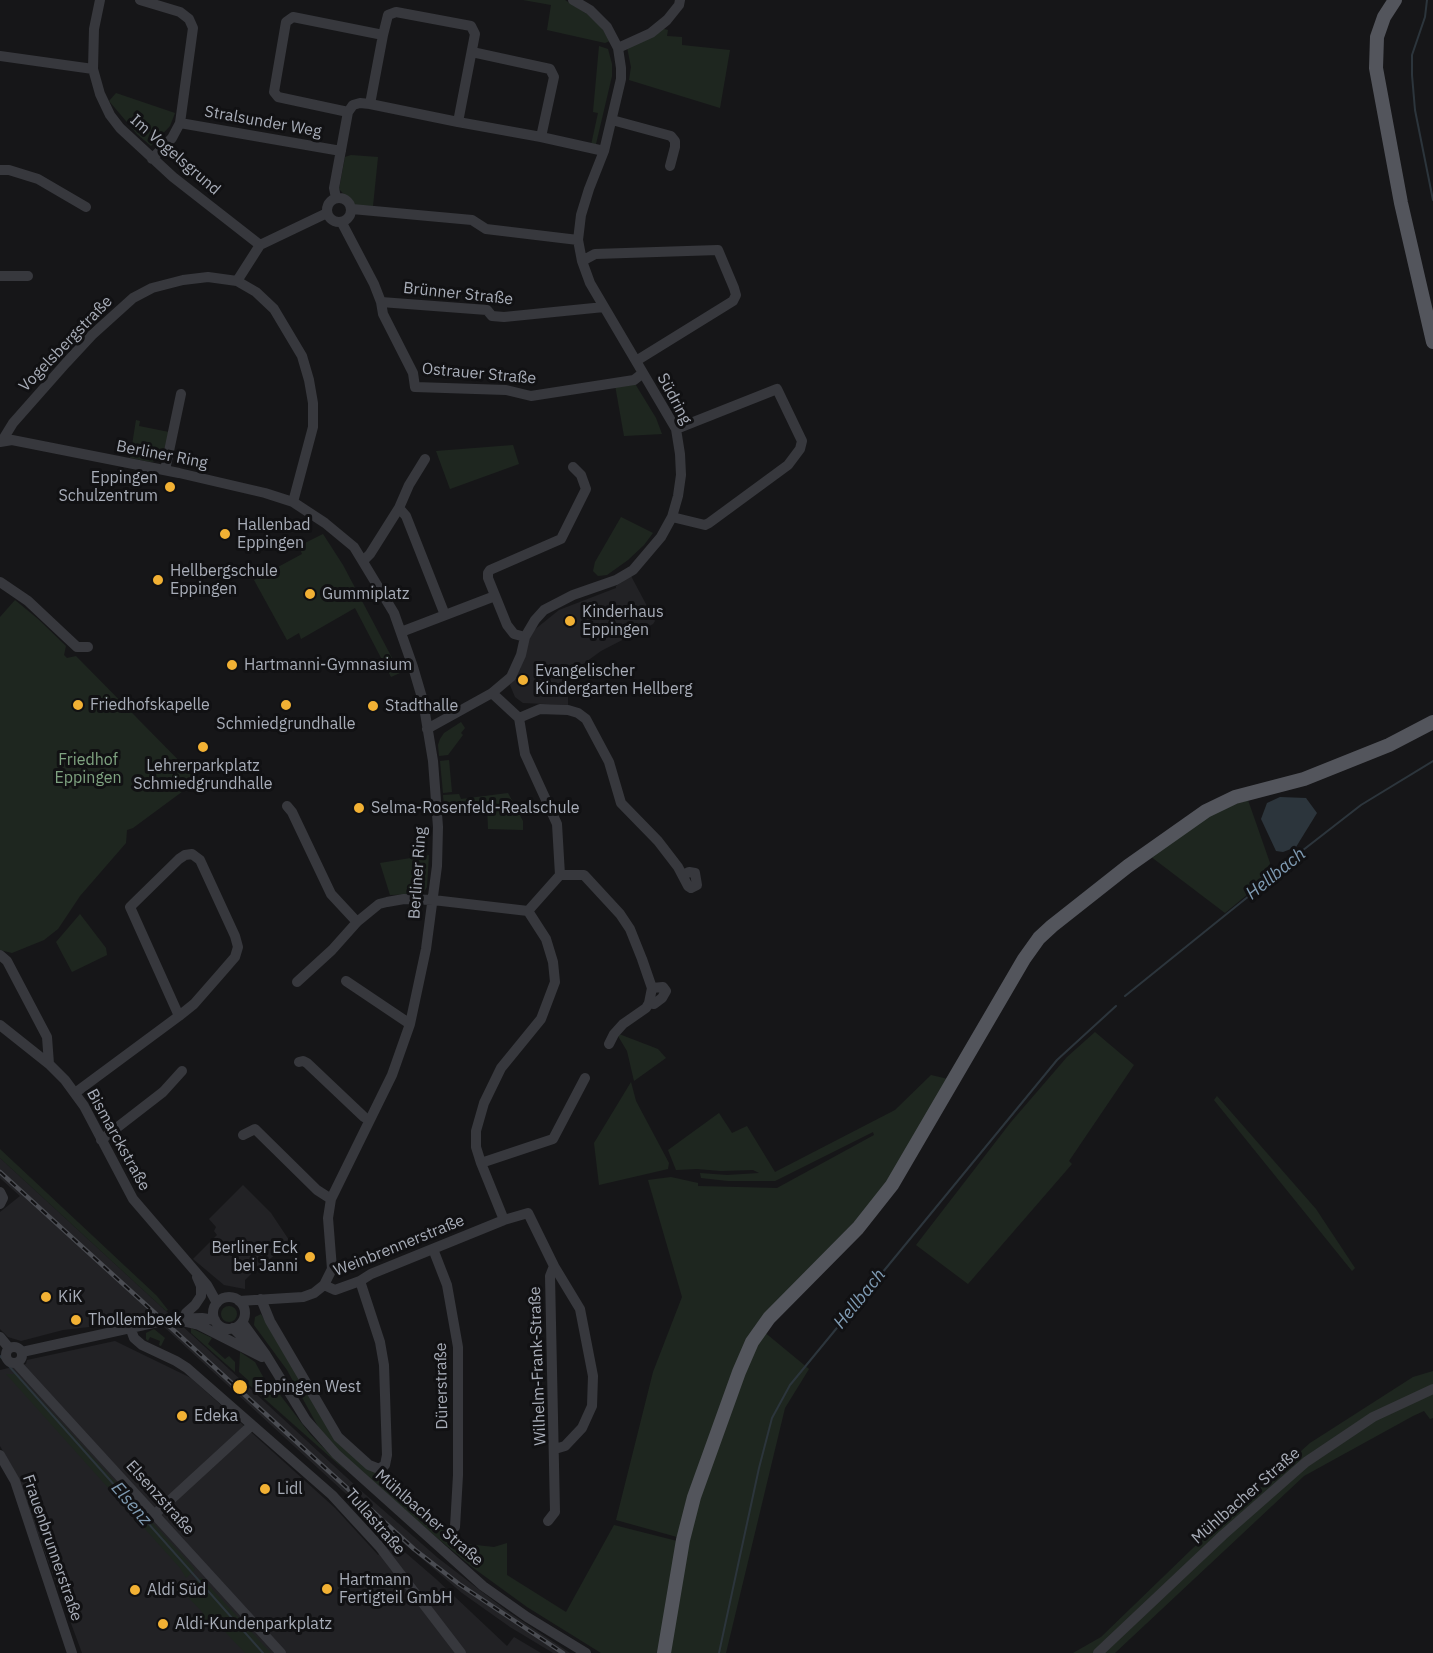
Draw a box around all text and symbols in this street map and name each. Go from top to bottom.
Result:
street label: Stralsunder Weg [203,102,323,142]
street label: Im Vogelsgrund [126,111,224,199]
street label: Brünner Straße [402,279,514,309]
street label: Vogelsbergstraße [15,292,117,396]
street label: Ostrauer Straße [421,359,537,389]
street label: Südring [653,370,695,428]
street label: Berliner Ring [115,437,209,473]
place label: Eppingen Schulzentrum [58,468,158,506]
marker: Eppingen Schulzentrum [163,480,177,494]
place label: Hallenbad Eppingen [237,515,310,553]
marker: Hallenbad Eppingen [218,527,232,541]
place label: Hellbergschule Eppingen [170,561,278,599]
marker: Hellbergschule Eppingen [151,573,165,587]
place label: Gummiplatz [322,584,409,604]
marker: Gummiplatz [303,587,317,601]
place label: Kinderhaus Eppingen [582,602,664,640]
marker: Kinderhaus Eppingen [563,614,577,628]
place label: Hartmanni-Gymnasium [244,655,412,675]
marker: Hartmanni-Gymnasium [225,658,239,672]
place label: Evangelischer Kindergarten Hellberg [535,661,693,699]
marker: Evangelischer Kindergarten Hellberg [516,673,530,687]
place label: Friedhofskapelle [90,695,210,715]
place label: Stadthalle [385,696,458,716]
marker: Friedhofskapelle [71,698,85,712]
marker: Schmiedgrundhalle [279,698,293,712]
marker: Stadthalle [366,699,380,713]
place label: Schmiedgrundhalle [216,714,356,734]
marker: Lehrerparkplatz Schmiedgrundhalle [196,740,210,754]
park label: Friedhof Eppingen [54,750,122,788]
place label: Lehrerparkplatz Schmiedgrundhalle [133,756,273,794]
place label: Selma-Rosenfeld-Realschule [371,798,580,818]
marker: Selma-Rosenfeld-Realschule [352,801,366,815]
street label: Berliner Ring [405,826,431,920]
water label: Hellbach [1242,843,1310,905]
street label: Bismarckstraße [82,1086,154,1194]
street label: Weinbrennerstraße [331,1211,467,1281]
place label: Berliner Eck bei Janni [211,1238,298,1276]
marker: Berliner Eck bei Janni [303,1250,317,1264]
water label: Hellbach [829,1265,891,1333]
street label: Wilhelm-Frank-Straße [526,1286,550,1446]
place label: KiK [58,1287,82,1307]
marker: KiK [39,1290,53,1304]
place label: Thollembeek [88,1310,182,1330]
marker: Thollembeek [69,1313,83,1327]
street label: Dürerstraße [432,1342,452,1430]
place label: Eppingen West [254,1377,361,1397]
marker: Eppingen West [231,1378,249,1396]
place label: Edeka [194,1406,238,1426]
marker: Edeka [175,1409,189,1423]
street label: Mühlbacher Straße [1188,1444,1304,1548]
street label: Elsenzstraße [122,1457,198,1539]
street label: Mühlbacher Straße [371,1466,487,1570]
street label: Frauenbrunnerstraße [18,1472,86,1624]
water label: Elsenz [106,1478,156,1530]
place label: Lidl [277,1479,303,1499]
marker: Lidl [258,1482,272,1496]
street label: Tullastraße [341,1485,409,1559]
place label: Hartmann Fertigteil GmbH [339,1570,452,1608]
place label: Aldi Süd [147,1580,206,1600]
marker: Hartmann Fertigteil GmbH [320,1582,334,1596]
marker: Aldi Süd [128,1583,142,1597]
place label: Aldi-Kundenparkplatz [175,1614,332,1634]
marker: Aldi-Kundenparkplatz [156,1617,170,1631]

